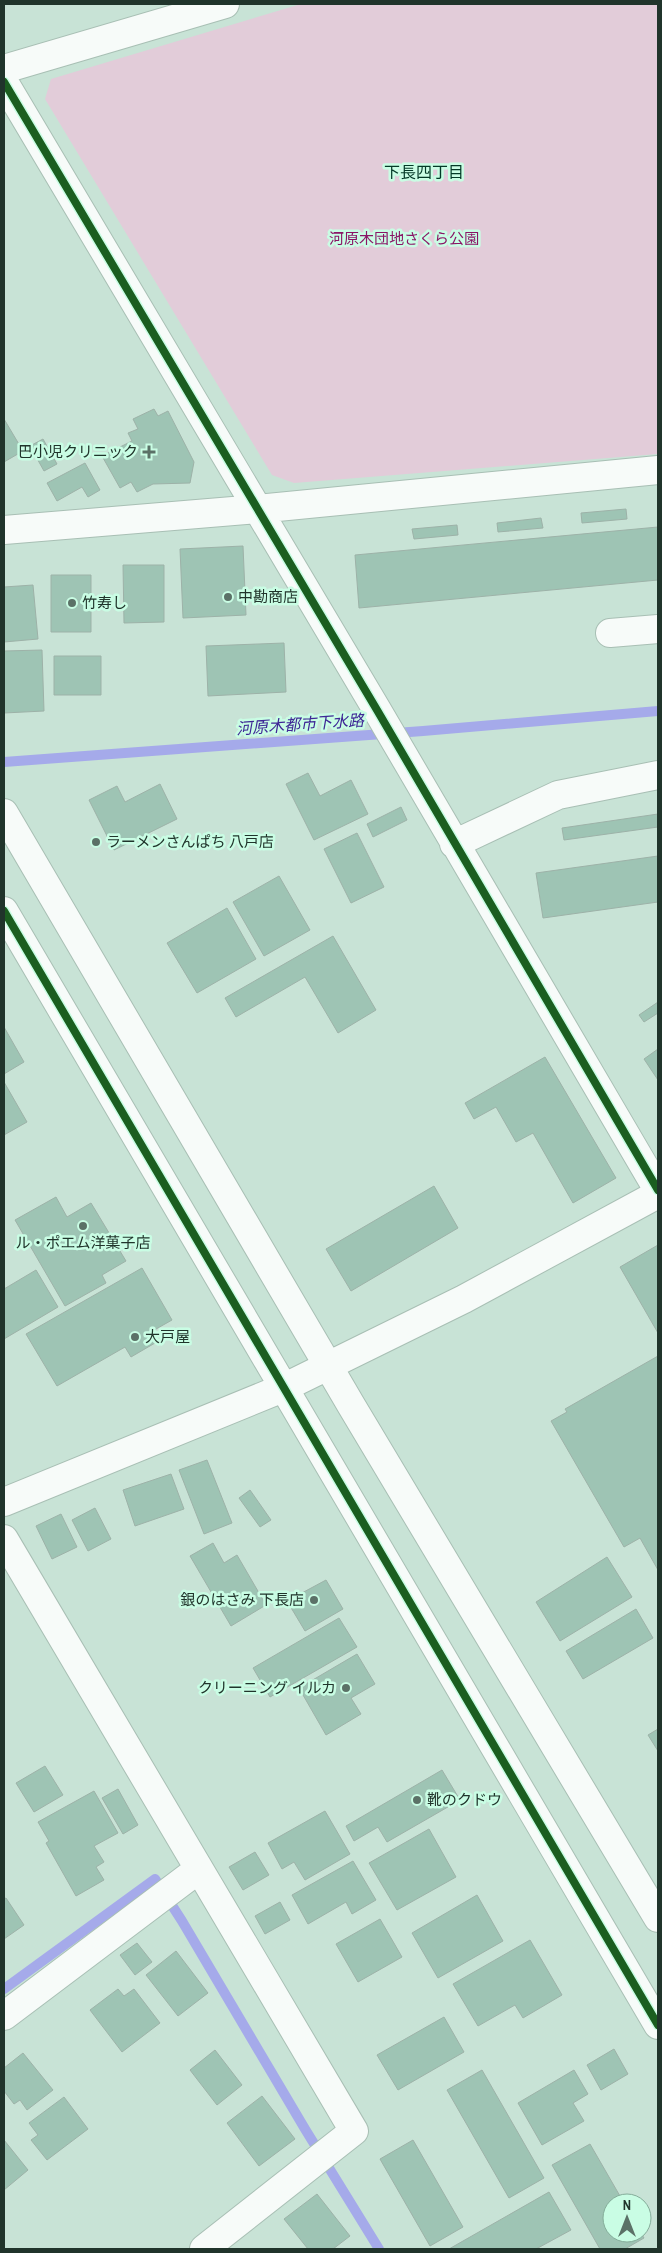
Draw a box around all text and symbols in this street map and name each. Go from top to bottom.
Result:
district label: 下長四丁目 [384,161,464,183]
park label: 河原木団地さくら公園 [329,228,479,249]
place label: 巴小児クリニック [18,441,138,462]
marker: 巴小児クリニック [142,445,156,459]
place label: 中勘商店 [238,586,298,607]
marker: 中勘商店 [222,591,234,603]
place label: 竹寿し [82,592,127,613]
marker: 竹寿し [66,597,78,609]
water label: 河原木都市下水路 [235,708,367,739]
place label: ラーメンさんぱち 八戸店 [106,831,274,852]
marker: ラーメンさんぱち 八戸店 [90,836,102,848]
marker: ル・ポエム洋菓子店 [77,1220,89,1232]
place label: ル・ポエム洋菓子店 [15,1232,151,1253]
place label: 大戸屋 [145,1326,190,1347]
marker: 大戸屋 [129,1331,141,1343]
place label: 銀のはさみ 下長店 [181,1589,304,1610]
marker: 銀のはさみ 下長店 [308,1594,320,1606]
place label: クリーニング イルカ [198,1677,336,1698]
marker: クリーニング イルカ [340,1682,352,1694]
place label: 靴のクドウ [427,1789,502,1810]
marker: 靴のクドウ [411,1794,423,1806]
north arrow [602,2193,652,2243]
text: N [623,2196,631,2214]

